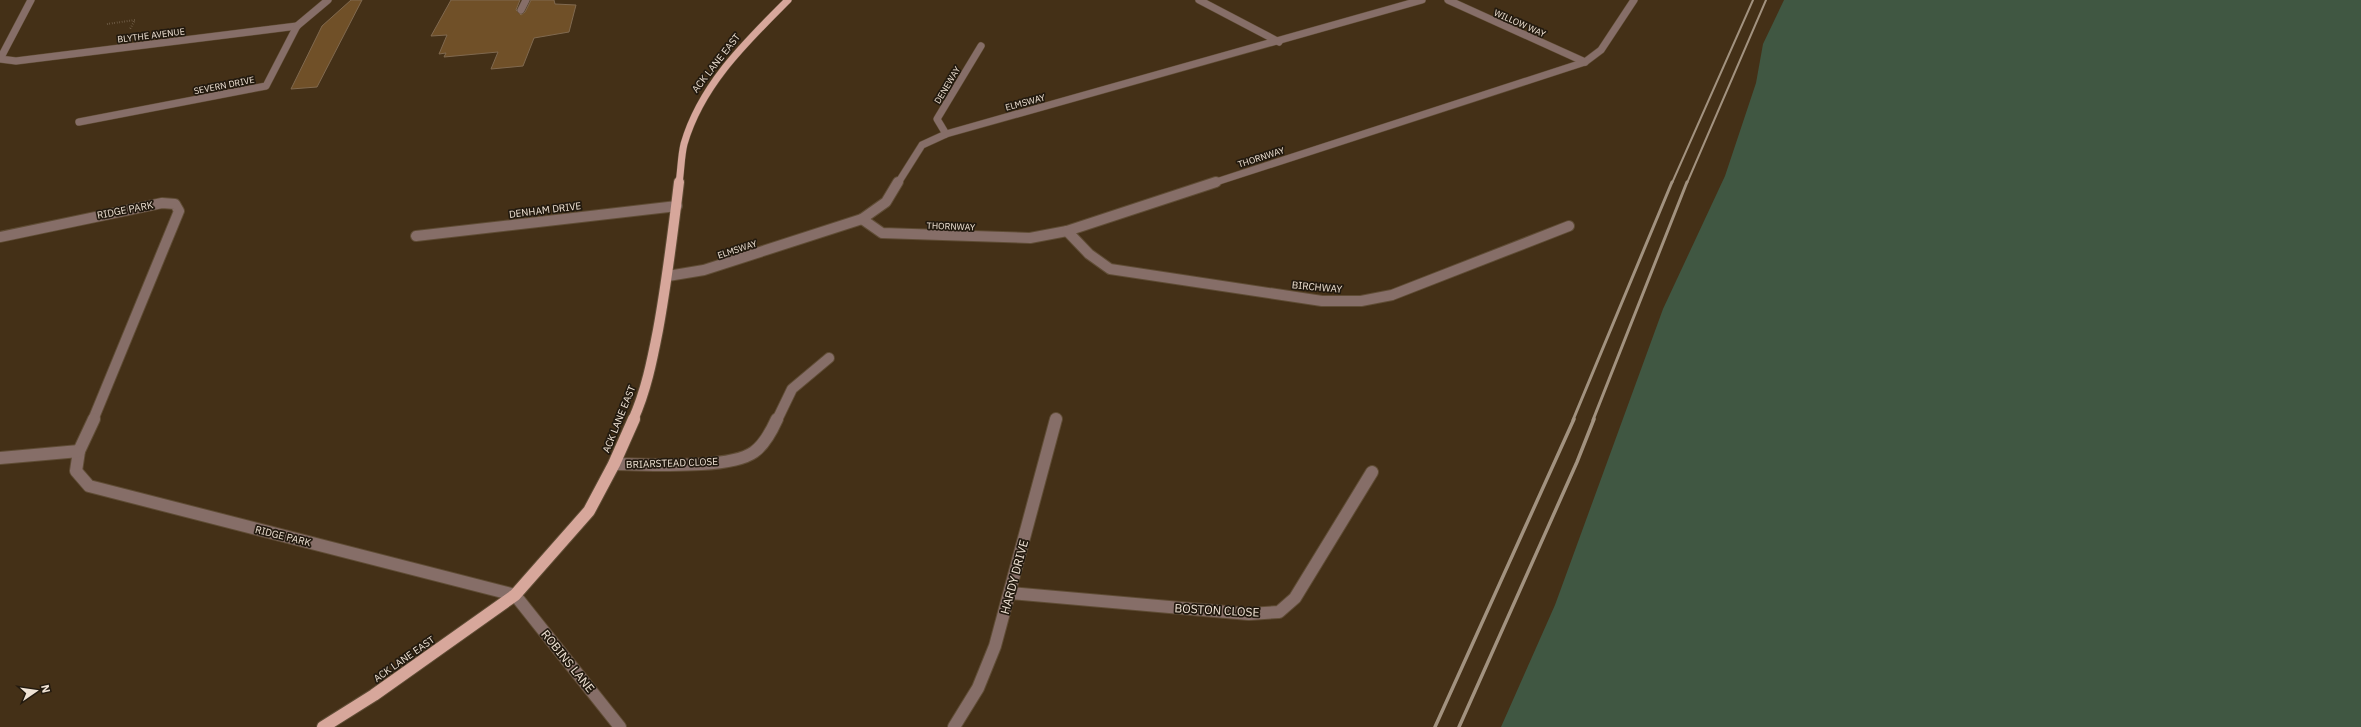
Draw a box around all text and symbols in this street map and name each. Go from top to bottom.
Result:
street label: WILLOW WAY [1492,7,1548,40]
street label: BLYTHE AVENUE [117,25,185,45]
street label: ACK LANE EAST [689,31,743,95]
street label: DENEWAY [932,64,963,106]
street label: SEVERN DRIVE [193,74,255,96]
street label: ELMSWAY [1004,91,1047,113]
street label: THORNWAY [1236,144,1286,170]
street label: RIDGE PARK [96,198,155,222]
street label: DENHAM DRIVE [508,199,582,221]
street label: THORNWAY [927,220,976,232]
street label: ELMSWAY [716,237,759,261]
street label: BIRCHWAY [1291,278,1343,296]
street label: ACK LANE EAST [600,383,639,455]
street label: BRIARSTEAD CLOSE [626,455,718,471]
street label: RIDGE PARK [254,523,313,549]
street label: HARDY DRIVE [997,538,1031,616]
street label: BOSTON CLOSE [1174,600,1260,620]
street label: ROBINS LANE [538,627,598,695]
street label: ACK LANE EAST [371,633,437,685]
north arrow [16,671,56,711]
text: N [38,683,53,694]

